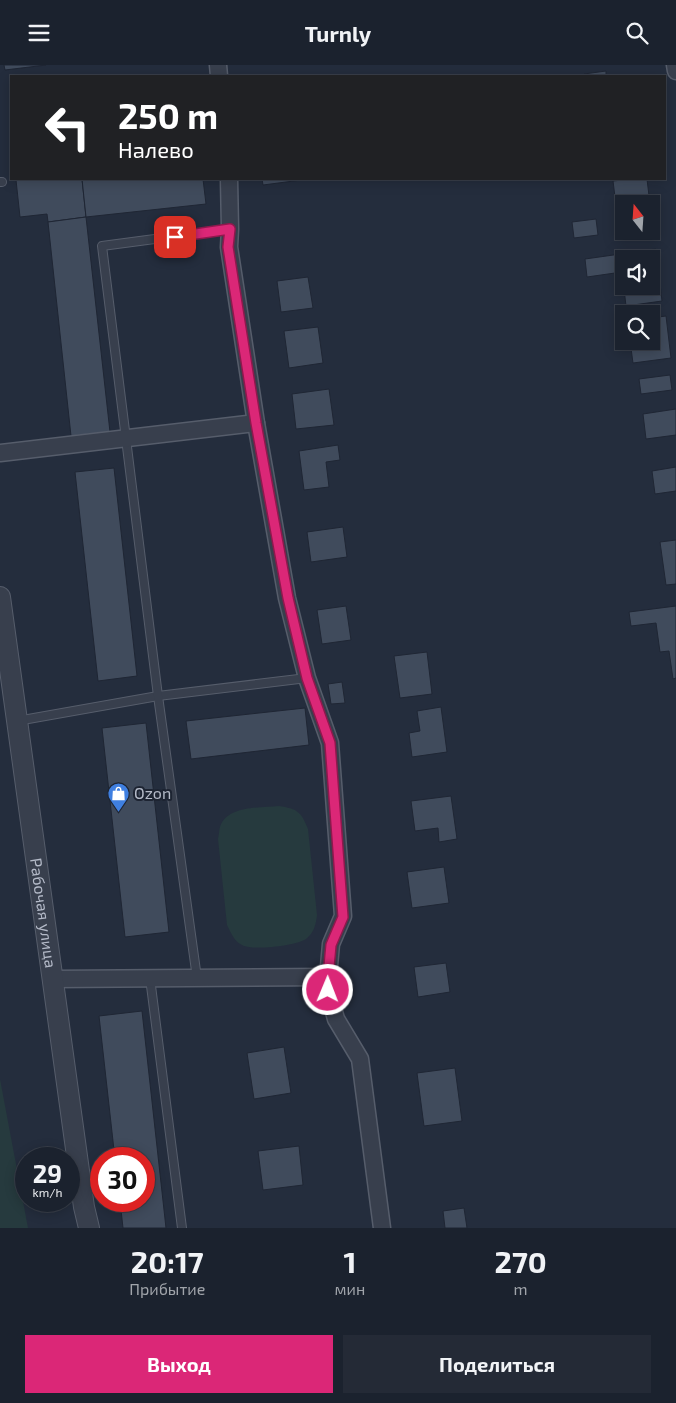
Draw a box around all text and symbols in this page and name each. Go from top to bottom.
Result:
icon: menu [25,19,53,47]
icon: search [623,19,651,47]
text: Turnly [305,20,371,46]
text: 250 m [118,94,218,136]
icon: left [35,95,100,160]
text: Налево [118,136,194,162]
north arrow [615,195,660,240]
map controls [615,195,660,350]
pin [154,216,196,258]
icon: arrive [161,223,189,251]
button: sound [615,250,660,295]
button: search [615,305,660,350]
shop icon: Ozon [106,781,130,812]
place label: Ozon [134,783,171,802]
street label: Рабочая улица [27,857,61,969]
position arrow [301,963,353,1015]
speed limit sign: 30 [90,1147,155,1212]
text: 29 [33,1158,62,1188]
text: km/h [33,1185,62,1199]
text: 20:17 [131,1243,204,1279]
text: 1 [343,1243,356,1279]
text: 270 [495,1243,547,1279]
text: Прибытие [129,1279,205,1298]
text: мин [335,1279,365,1298]
text: m [514,1279,528,1298]
button: Выход [25,1335,333,1393]
button: Поделиться [343,1335,651,1393]

